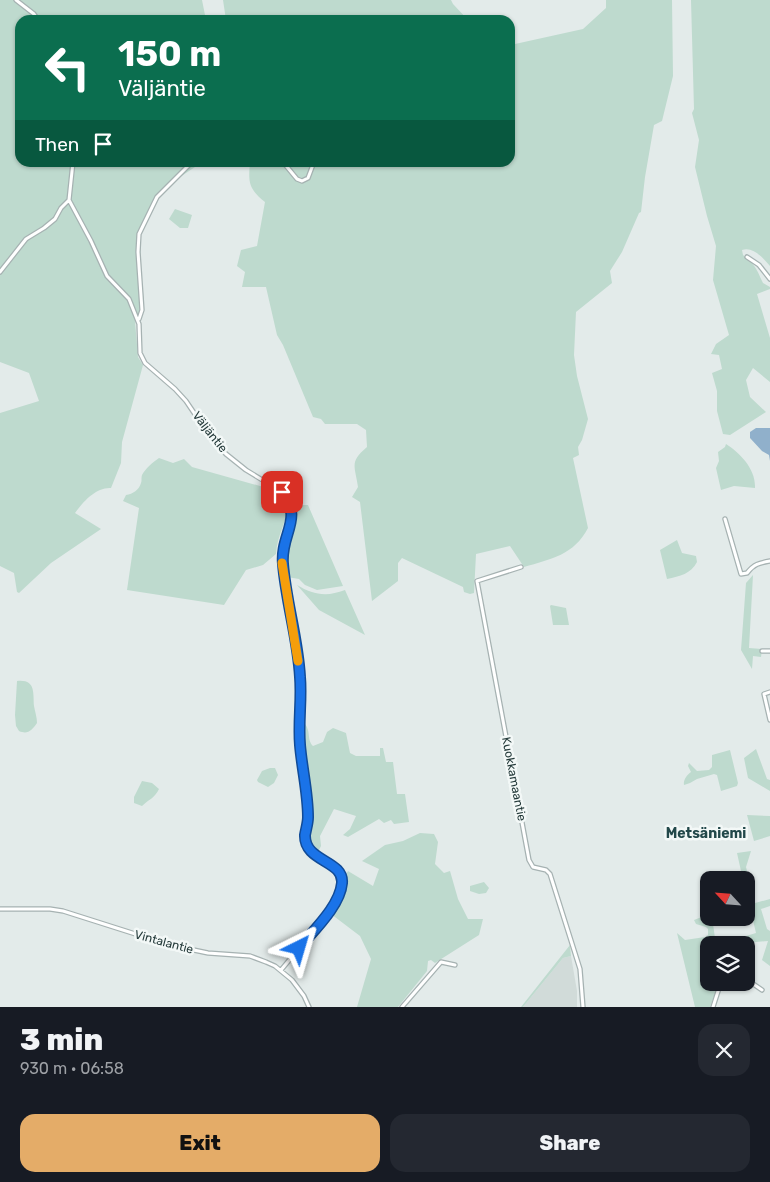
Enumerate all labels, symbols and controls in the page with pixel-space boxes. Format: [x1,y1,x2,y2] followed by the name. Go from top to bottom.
[118,33,221,75] text: 150 m
[35,35,100,100] icon: left
[118,75,206,102] text: Väljäntie
[89,130,117,158] icon: arrive
[35,133,79,156] text: Then
[190,409,230,455] street label: Väljäntie
[261,471,303,513] pin
[268,478,296,506] icon: arrive
[499,736,529,823] street label: Kuokkamaantie
[666,825,746,842] district label: Metsäniemi
[700,871,755,926] north arrow
[700,871,755,991] map controls
[272,921,324,973] position arrow
[133,927,195,957] street label: Vintalantie
[700,936,755,991] button: layers
[20,1022,103,1058] text: 3 min
[698,1024,750,1076] button: close
[20,1059,124,1078] text: 930 m · 06:58
[20,1114,380,1172] button: Exit
[390,1114,750,1172] button: Share

